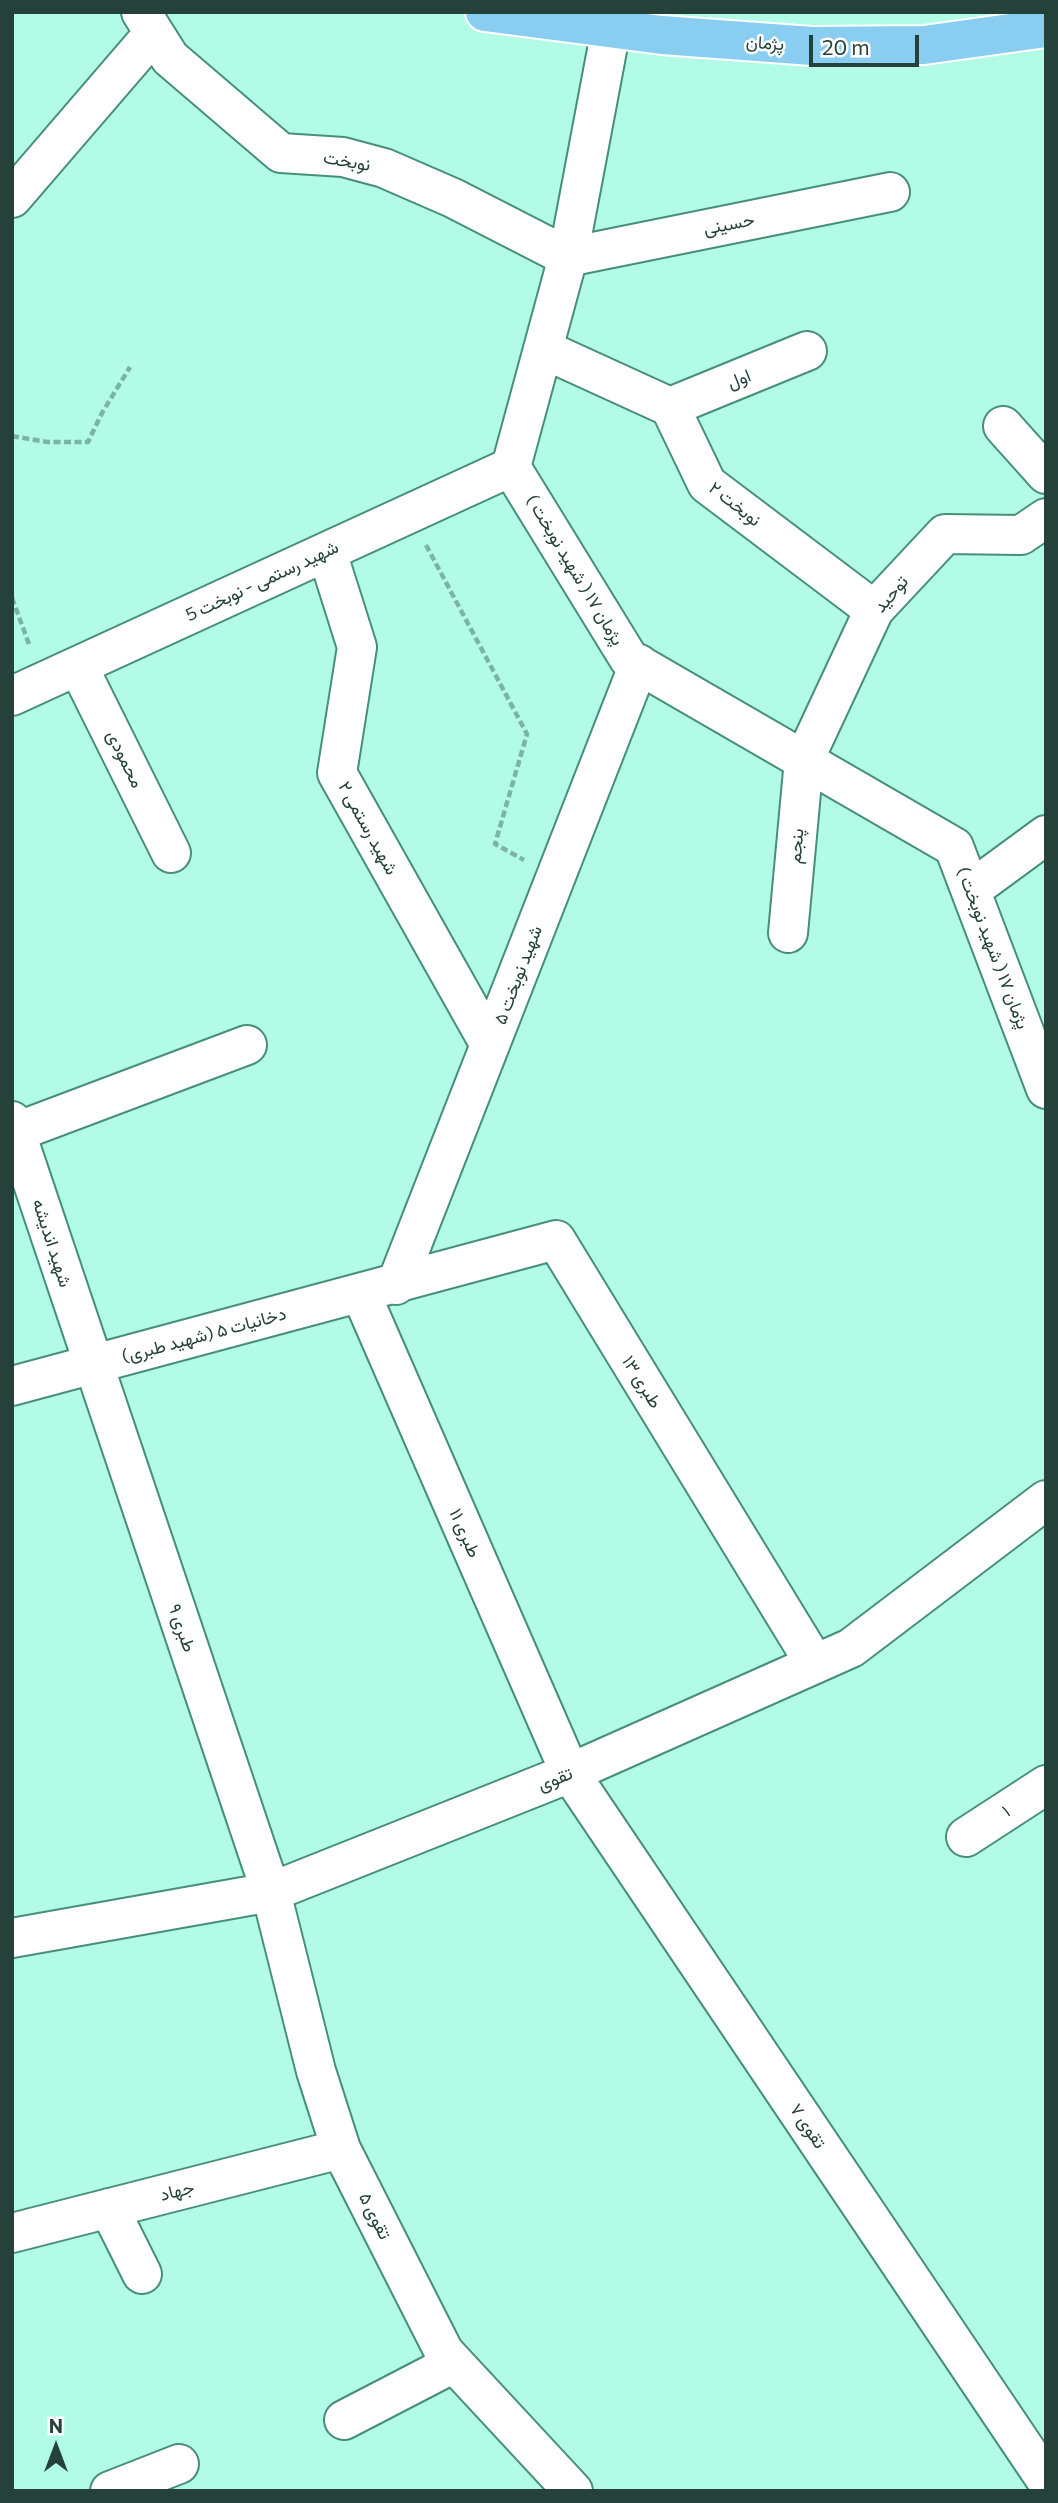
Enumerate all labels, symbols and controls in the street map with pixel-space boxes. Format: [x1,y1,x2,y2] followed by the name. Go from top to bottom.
[813,21,923,65] scale bar
[745,31,785,55] street label: پژمان
[822,34,870,59] text: 20 m
[322,146,372,176] street label: نوبخت
[702,208,756,240] street label: حسینی
[724,365,754,393] street label: اول
[705,477,765,531] street label: نوبخت ۲
[521,491,629,649] street label: پژمان ۱۷ ( شهید نوبخت )
[182,536,342,626] street label: شهید رستمی - نوبخت 5
[869,571,913,617] street label: توحید
[102,727,148,791] street label: محمودی
[334,778,402,878] street label: شهید رستمی ۲
[784,827,808,865] street label: پنجم
[952,864,1034,1032] street label: پژمان ۱۷ ( شهید نوبخت )
[489,922,547,1028] street label: شهید نوبخت ۵
[28,1196,76,1290] street label: شهید اندیشه
[119,1303,289,1367] street label: دخانیات ۵ (شهید طبری)
[617,1352,667,1412] street label: طبری ۱۳
[445,1505,485,1561] street label: طبری ۱۱
[164,1601,200,1655] street label: طبری ۹
[534,1762,576,1796] street label: تقوی
[998,1801,1014,1821] street label: ۱
[785,2099,831,2153] street label: تقوی ۷
[158,2176,196,2206] street label: جهاد
[354,2189,396,2243] street label: تقوی ۵
[21,2412,91,2482] north arrow
[49,2414,63,2437] text: N

